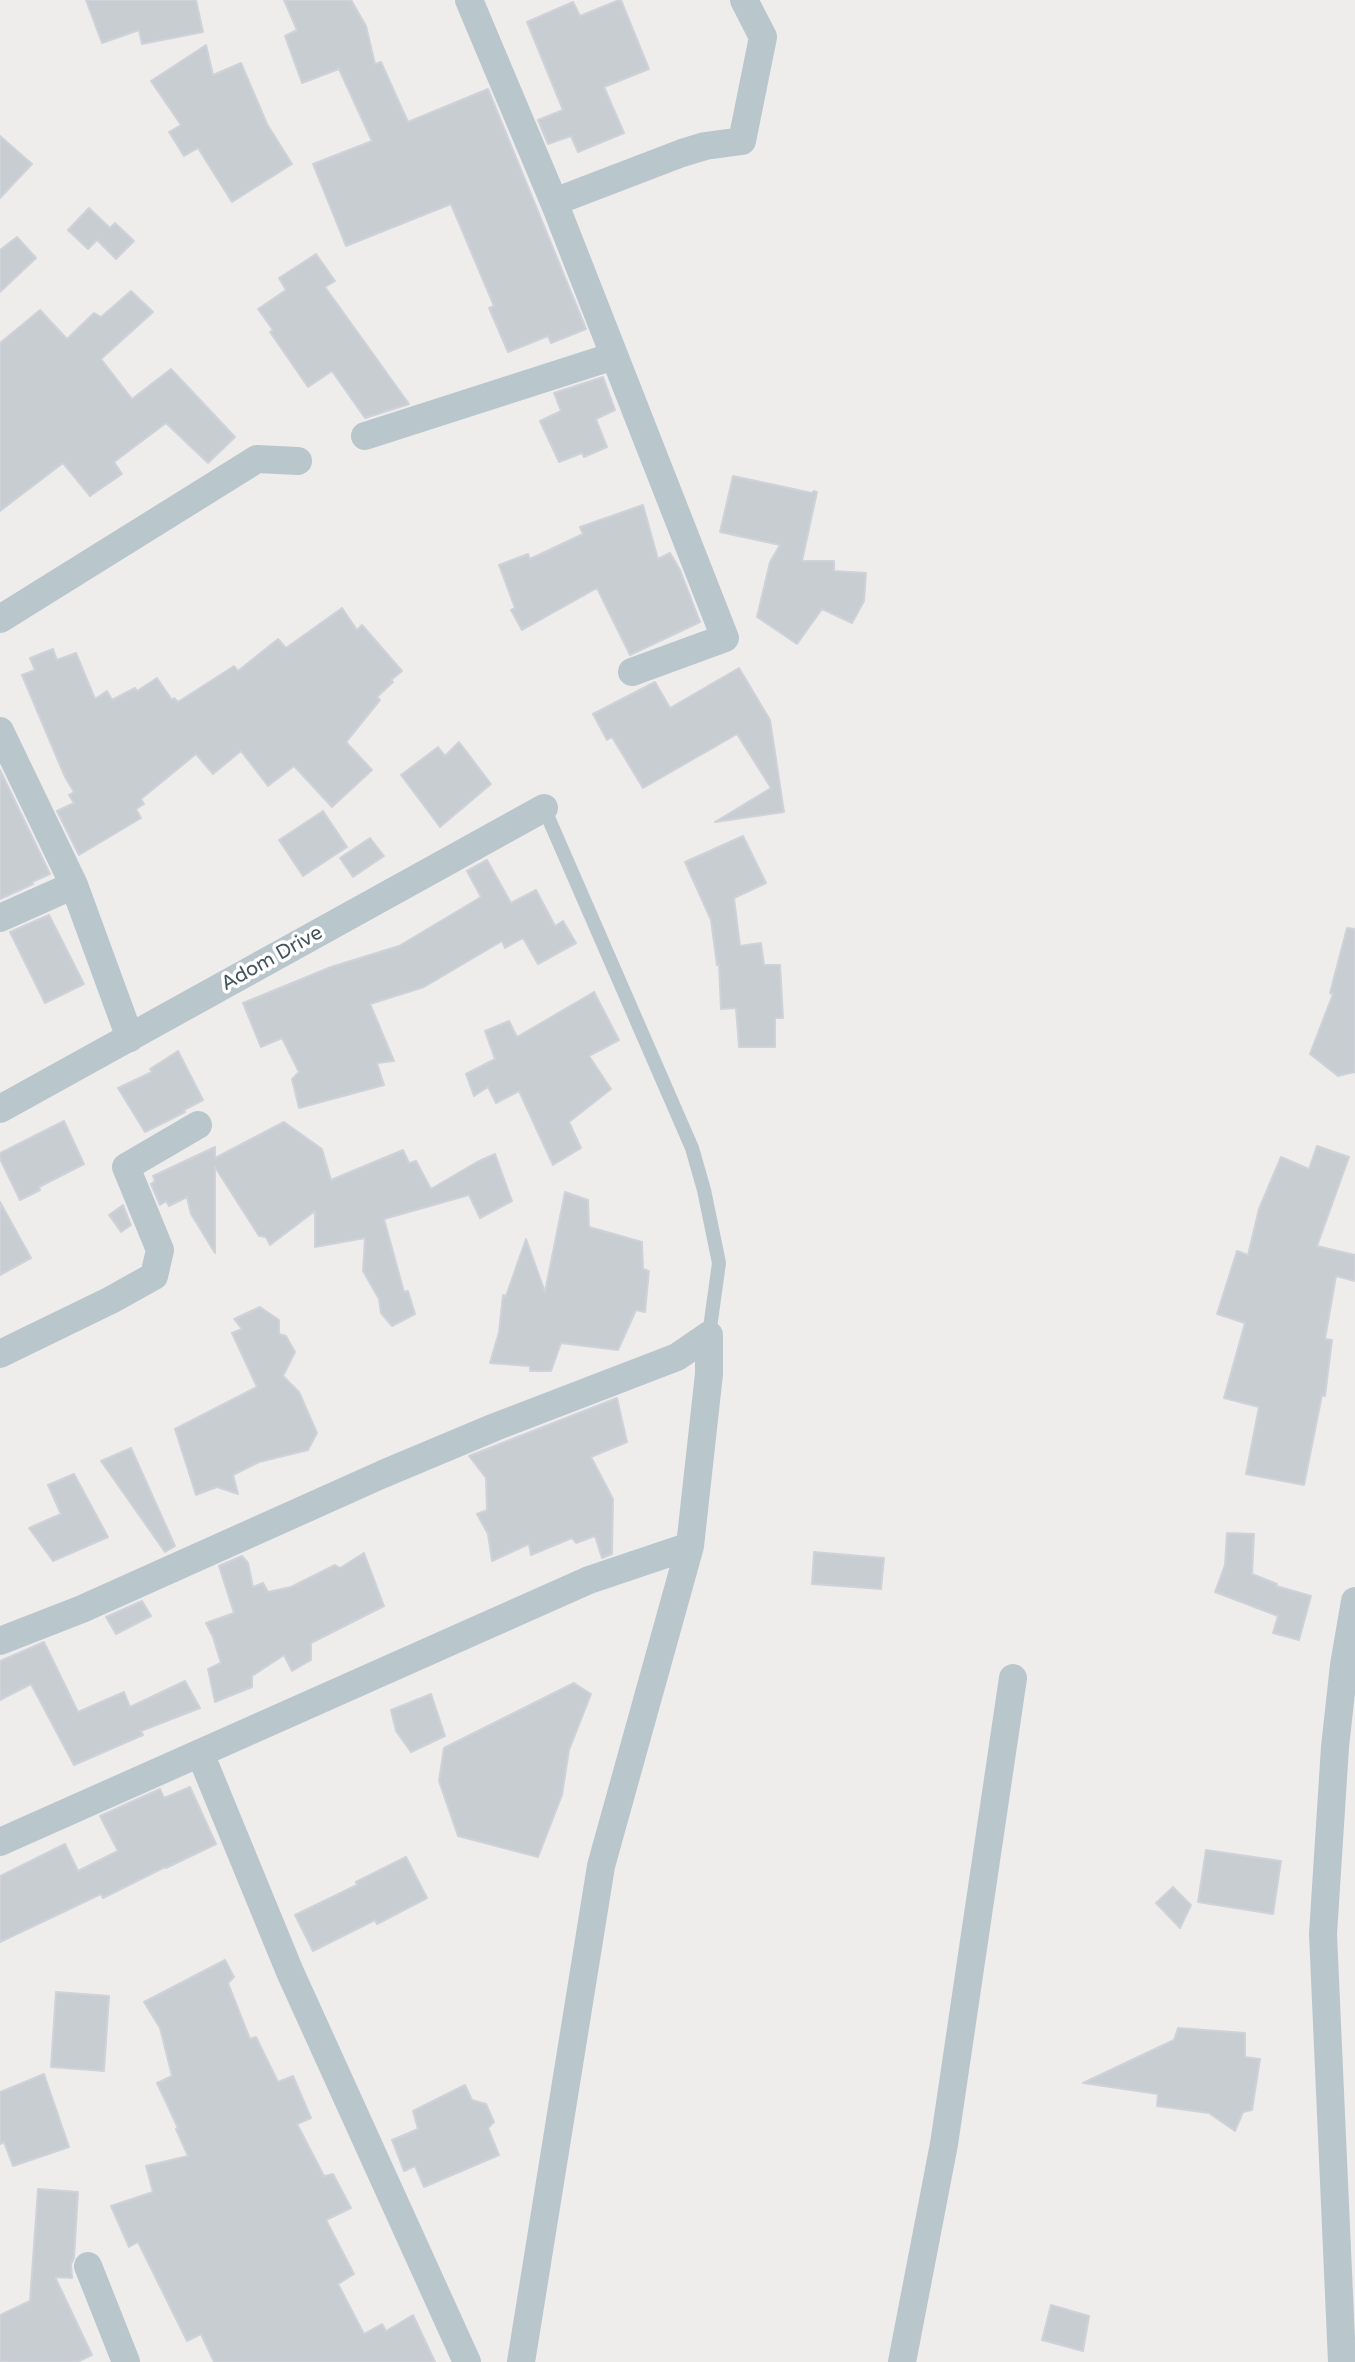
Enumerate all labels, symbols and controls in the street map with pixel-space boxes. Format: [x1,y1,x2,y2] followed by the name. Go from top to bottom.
[217,921,327,997] street label: Adom Drive

